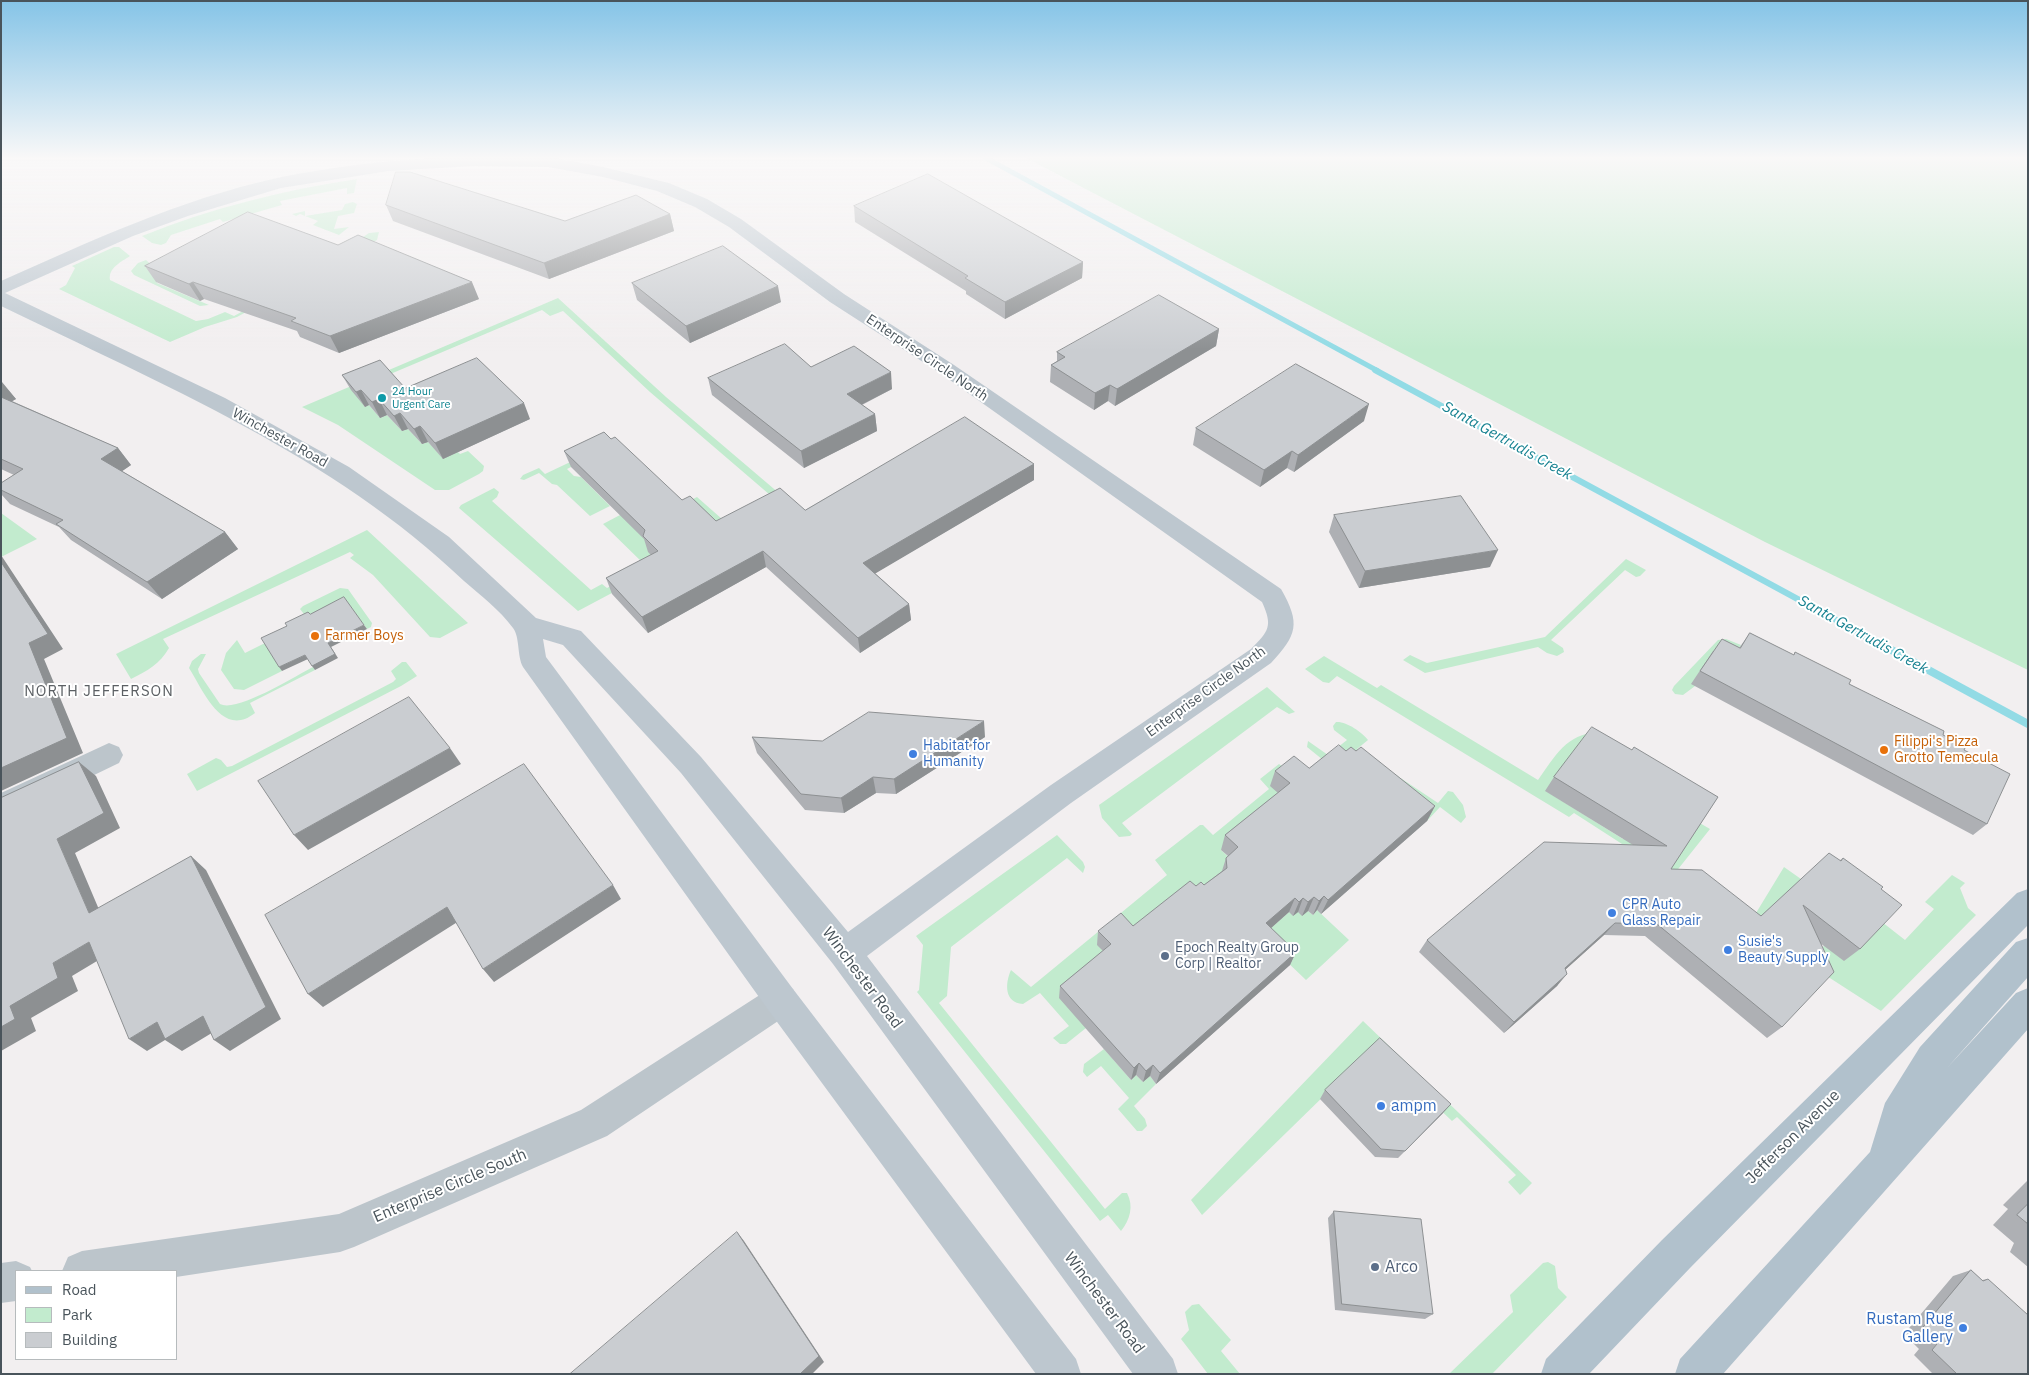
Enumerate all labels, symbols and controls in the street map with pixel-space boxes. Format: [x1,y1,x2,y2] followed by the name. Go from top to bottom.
[863,311,991,405] street label: Enterprise Circle North
[392,385,450,411] place label: 24 Hour Urgent Care
[376,392,388,404] marker: 24 Hour Urgent Care
[1439,398,1575,484] water label: Santa Gertrudis Creek
[229,405,331,471] street label: Winchester Road
[1795,592,1931,678] water label: Santa Gertrudis Creek
[325,628,404,644] place label: Farmer Boys
[309,630,321,642] marker: Farmer Boys
[1143,643,1269,741] street label: Enterprise Circle North
[22,683,176,701] district label: NORTH JEFFERSON
[1894,734,1998,766] place label: Filippi's Pizza Grotto Temecula
[923,738,990,770] place label: Habitat for Humanity
[1878,744,1890,756] marker: Filippi's Pizza Grotto Temecula
[907,748,919,760] marker: Habitat for Humanity
[1622,897,1701,930] place label: CPR Auto Glass Repair
[1606,907,1618,919] marker: CPR Auto Glass Repair
[818,924,906,1032] street label: Winchester Road
[1738,934,1828,966] place label: Susie's Beauty Supply
[1175,940,1299,972] place label: Epoch Realty Group Corp | Realtor
[1722,944,1734,956] marker: Susie's Beauty Supply
[1159,950,1171,962] marker: Epoch Realty Group Corp | Realtor
[1742,1086,1844,1188] street label: Jefferson Avenue
[1391,1096,1437,1116] place label: ampm
[1375,1100,1387,1112] marker: ampm
[370,1145,530,1227] street label: Enterprise Circle South
[1060,1249,1148,1357] street label: Winchester Road
[1385,1257,1418,1277] place label: Arco
[1369,1261,1381,1273] marker: Arco
[15,1270,178,1360] legend
[62,1280,97,1299] text: Road
[62,1305,92,1324] text: Park
[1866,1309,1953,1347] place label: Rustam Rug Gallery
[1957,1322,1969,1334] marker: Rustam Rug Gallery
[62,1330,117,1349] text: Building

